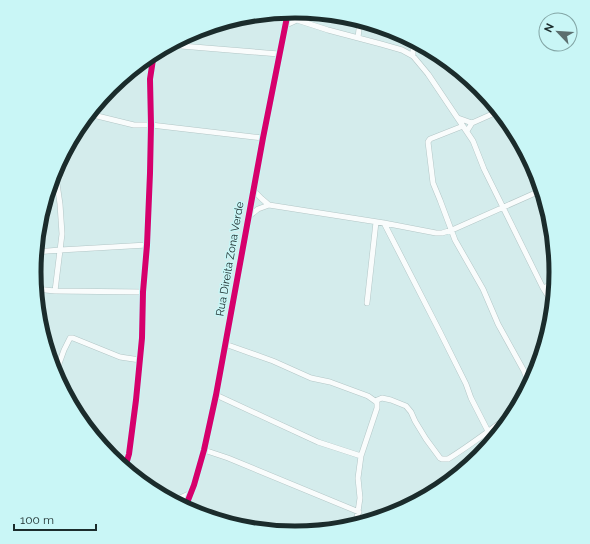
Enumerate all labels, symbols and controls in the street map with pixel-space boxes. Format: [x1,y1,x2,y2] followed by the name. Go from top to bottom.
[538,12,578,52] north arrow
[542,21,557,35] text: N
[214,200,247,317] street label: Rua Direita Zona Verde
[14,506,96,532] scale bar
[20,513,54,527] text: 100 m

